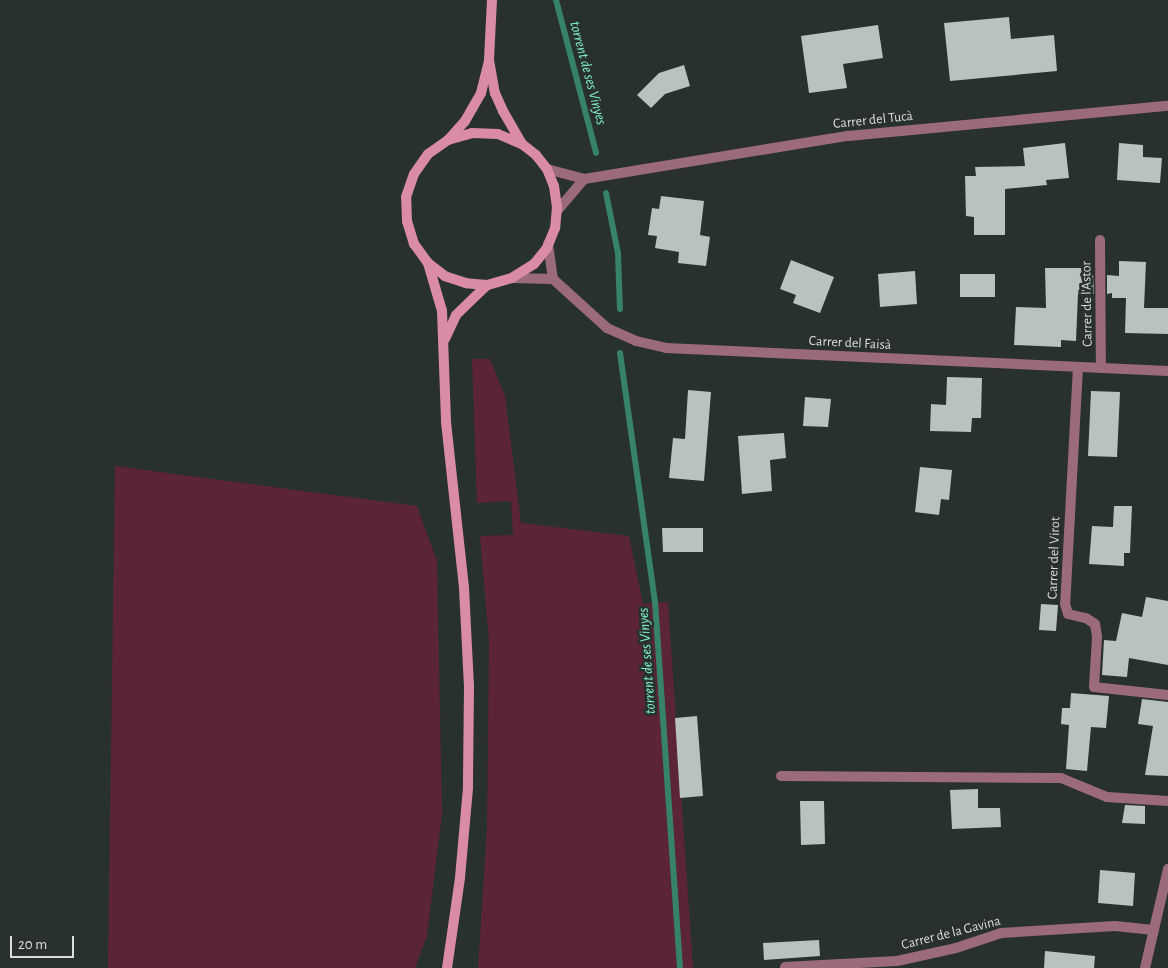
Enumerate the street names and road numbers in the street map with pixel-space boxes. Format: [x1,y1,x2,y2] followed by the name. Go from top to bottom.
[832,107,914,133] street label: Carrer del Tucà
[1078,261,1096,347] street label: Carrer de l'Astor
[808,332,892,354] street label: Carrer del Faisà
[1044,516,1064,600] street label: Carrer del Virot
[900,913,1002,953] street label: Carrer de la Gavina

